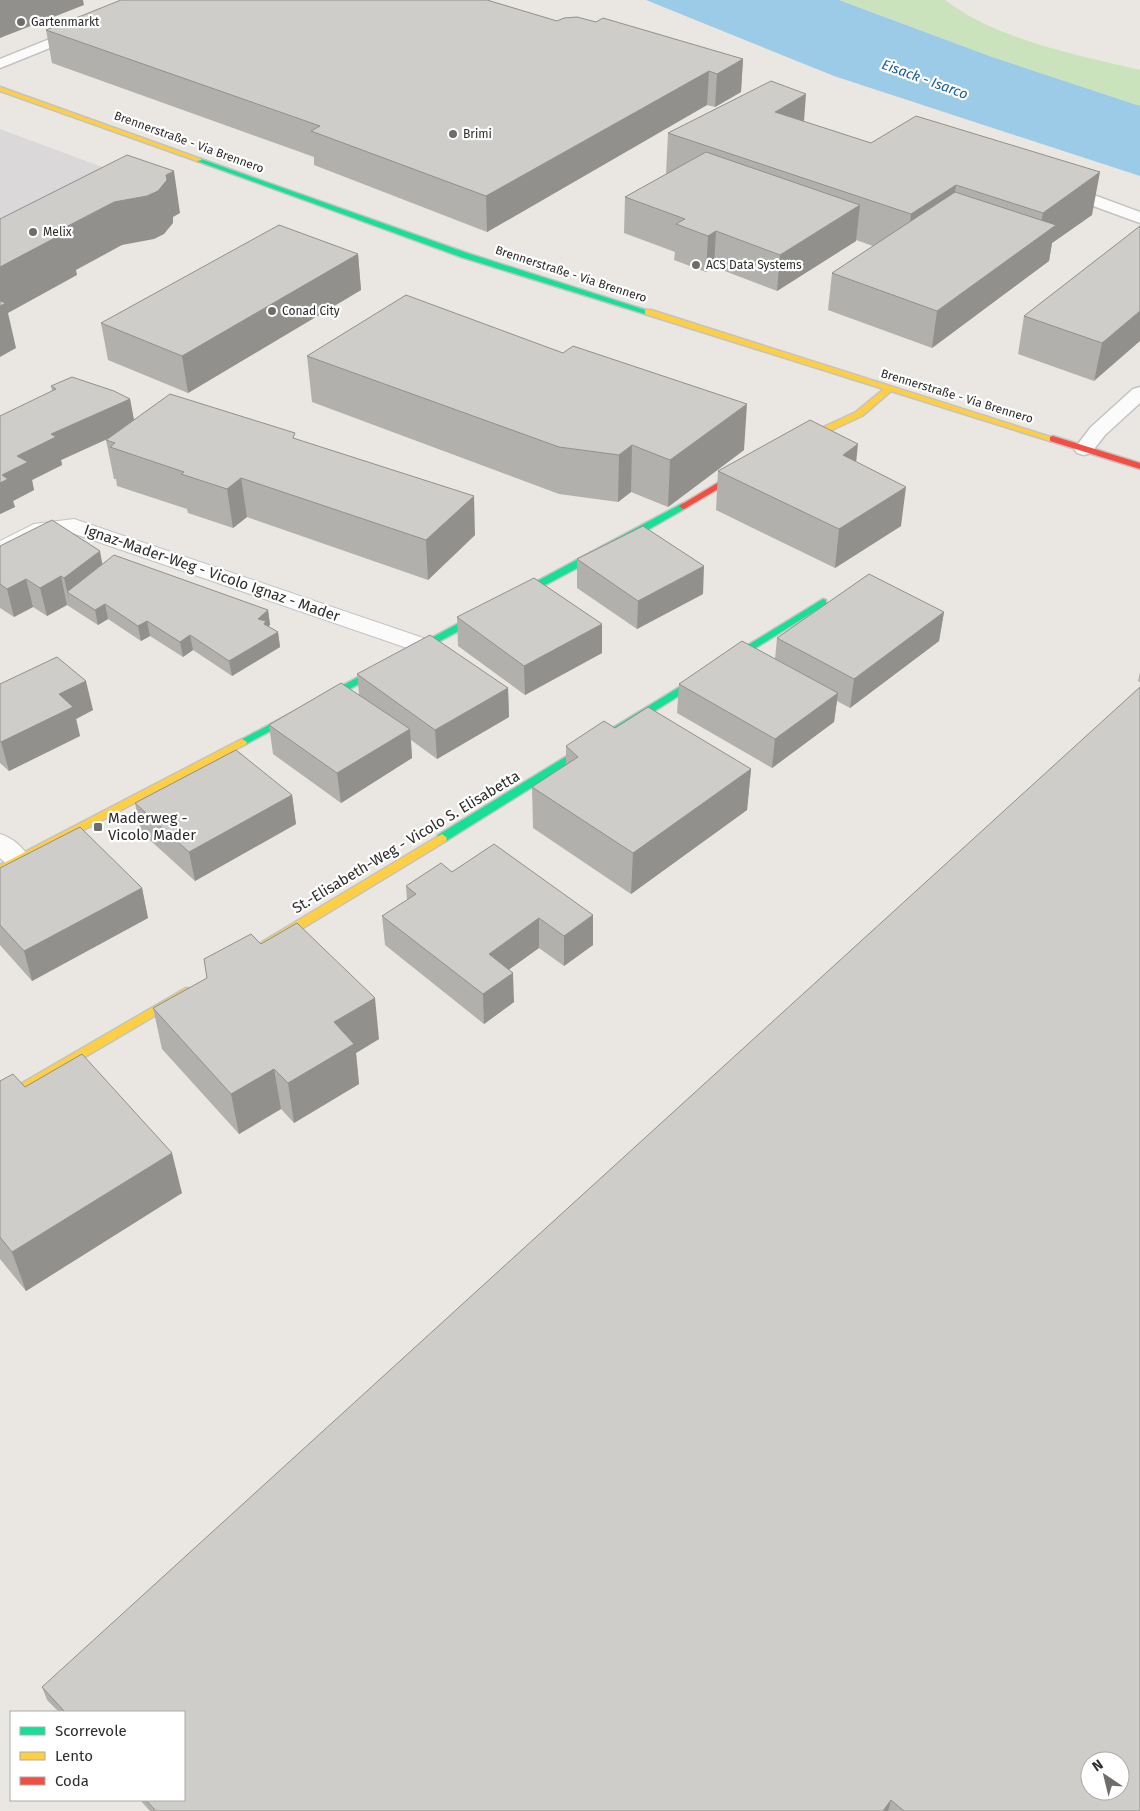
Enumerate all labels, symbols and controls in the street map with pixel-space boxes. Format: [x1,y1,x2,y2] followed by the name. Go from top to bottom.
[31,15,100,29] place label: Gartenmarkt
[15,16,27,28] marker: Gartenmarkt
[879,56,970,103] water label: Eisack - Isarco
[112,108,266,176] street label: Brennerstraße - Via Brennero
[463,127,492,141] place label: Brimi
[447,128,459,140] marker: Brimi
[43,225,72,239] place label: Melix
[27,226,39,238] marker: Melix
[493,243,649,305] street label: Brennerstraße - Via Brennero
[706,258,802,272] place label: ACS Data Systems
[690,259,702,271] marker: ACS Data Systems
[282,304,340,318] place label: Conad City
[266,305,278,317] marker: Conad City
[879,366,1035,426] street label: Brennerstraße - Via Brennero
[82,521,343,625] street label: Ignaz-Mader-Weg - Vicolo Ignaz - Mader
[289,767,523,917] street label: St.-Elisabeth-Weg - Vicolo S. Elisabetta
[108,809,196,844] place label: Maderweg - Vicolo Mader
[92,821,104,833] marker: Maderweg - Vicolo Mader
[10,1711,185,1801] legend
[55,1722,127,1740] text: Scorrevole
[55,1747,93,1765] text: Lento
[1080,1751,1130,1801] north arrow
[1089,1756,1107,1775] text: N
[55,1772,89,1790] text: Coda

